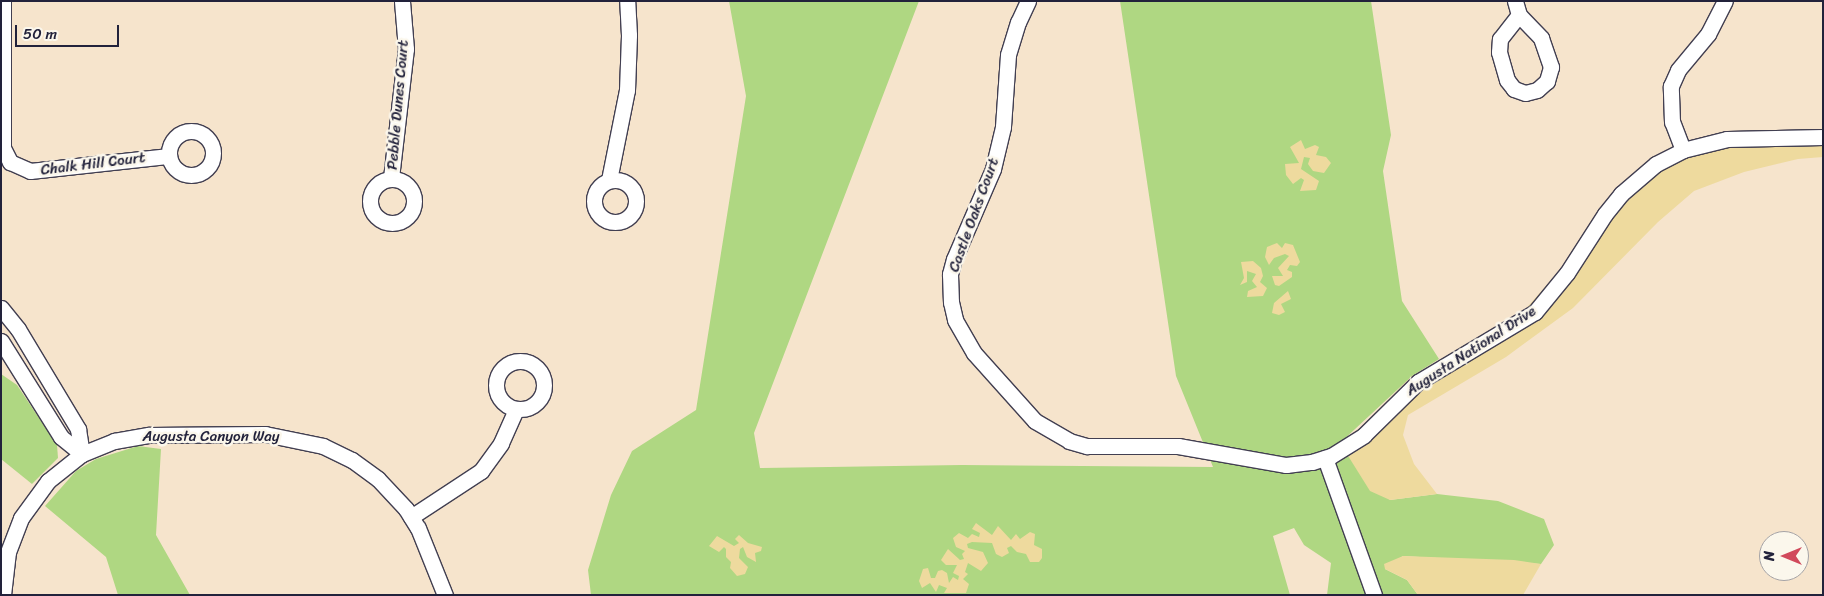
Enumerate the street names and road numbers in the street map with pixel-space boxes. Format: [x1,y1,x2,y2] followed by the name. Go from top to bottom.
[383,39,413,171] street label: Pebble Dunes Court
[39,149,147,179] street label: Chalk Hill Court
[945,156,1003,274] street label: Castle Oaks Court
[1403,302,1539,400] street label: Augusta National Drive
[142,428,280,446] street label: Augusta Canyon Way

